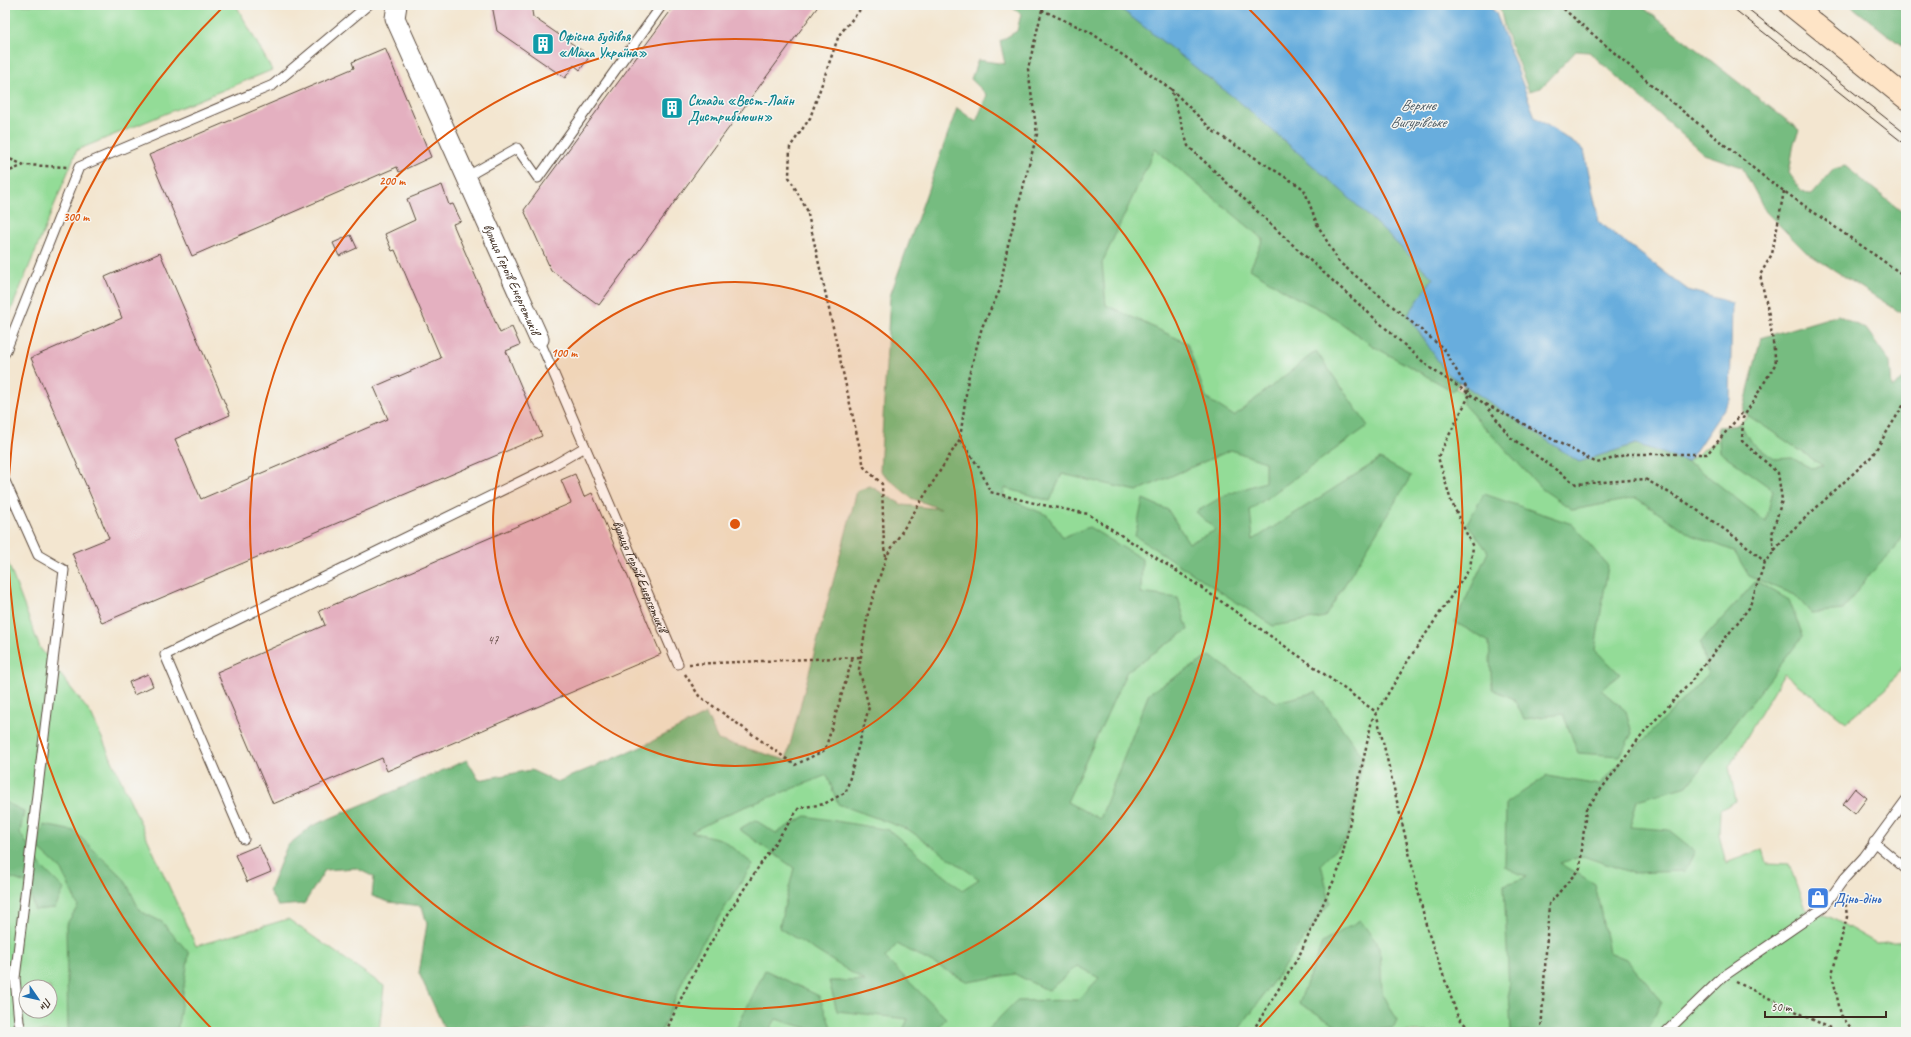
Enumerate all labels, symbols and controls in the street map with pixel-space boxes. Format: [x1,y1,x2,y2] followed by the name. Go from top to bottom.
[558,28,647,61] place label: Офісна будівля «Маха Україна»
[530,31,556,57] building icon: Офісна будівля «Маха Україна»
[688,92,795,125] place label: Склади «Вест-Лайн Дистрибьюшн»
[659,95,685,121] building icon: Склади «Вест-Лайн Дистрибьюшн»
[1390,96,1448,132] water label: Верхнє Вигурівське
[379,173,406,189] text: 200 m
[63,209,90,225] text: 300 m
[479,221,545,341] street label: вулиця Героїв Енергетиків
[551,345,578,361] text: 100 m
[728,517,742,531] centre of rings
[609,518,673,638] street label: вулиця Героїв Енергетиків
[488,632,499,648] house number: 47
[1805,885,1831,911] shop icon: Дінь-дінь
[1834,890,1883,907] place label: Дінь-дінь
[18,979,58,1019] north arrow
[1765,993,1886,1019] scale bar
[37,996,55,1014] text: Пн
[1771,999,1793,1015] text: 50 m

